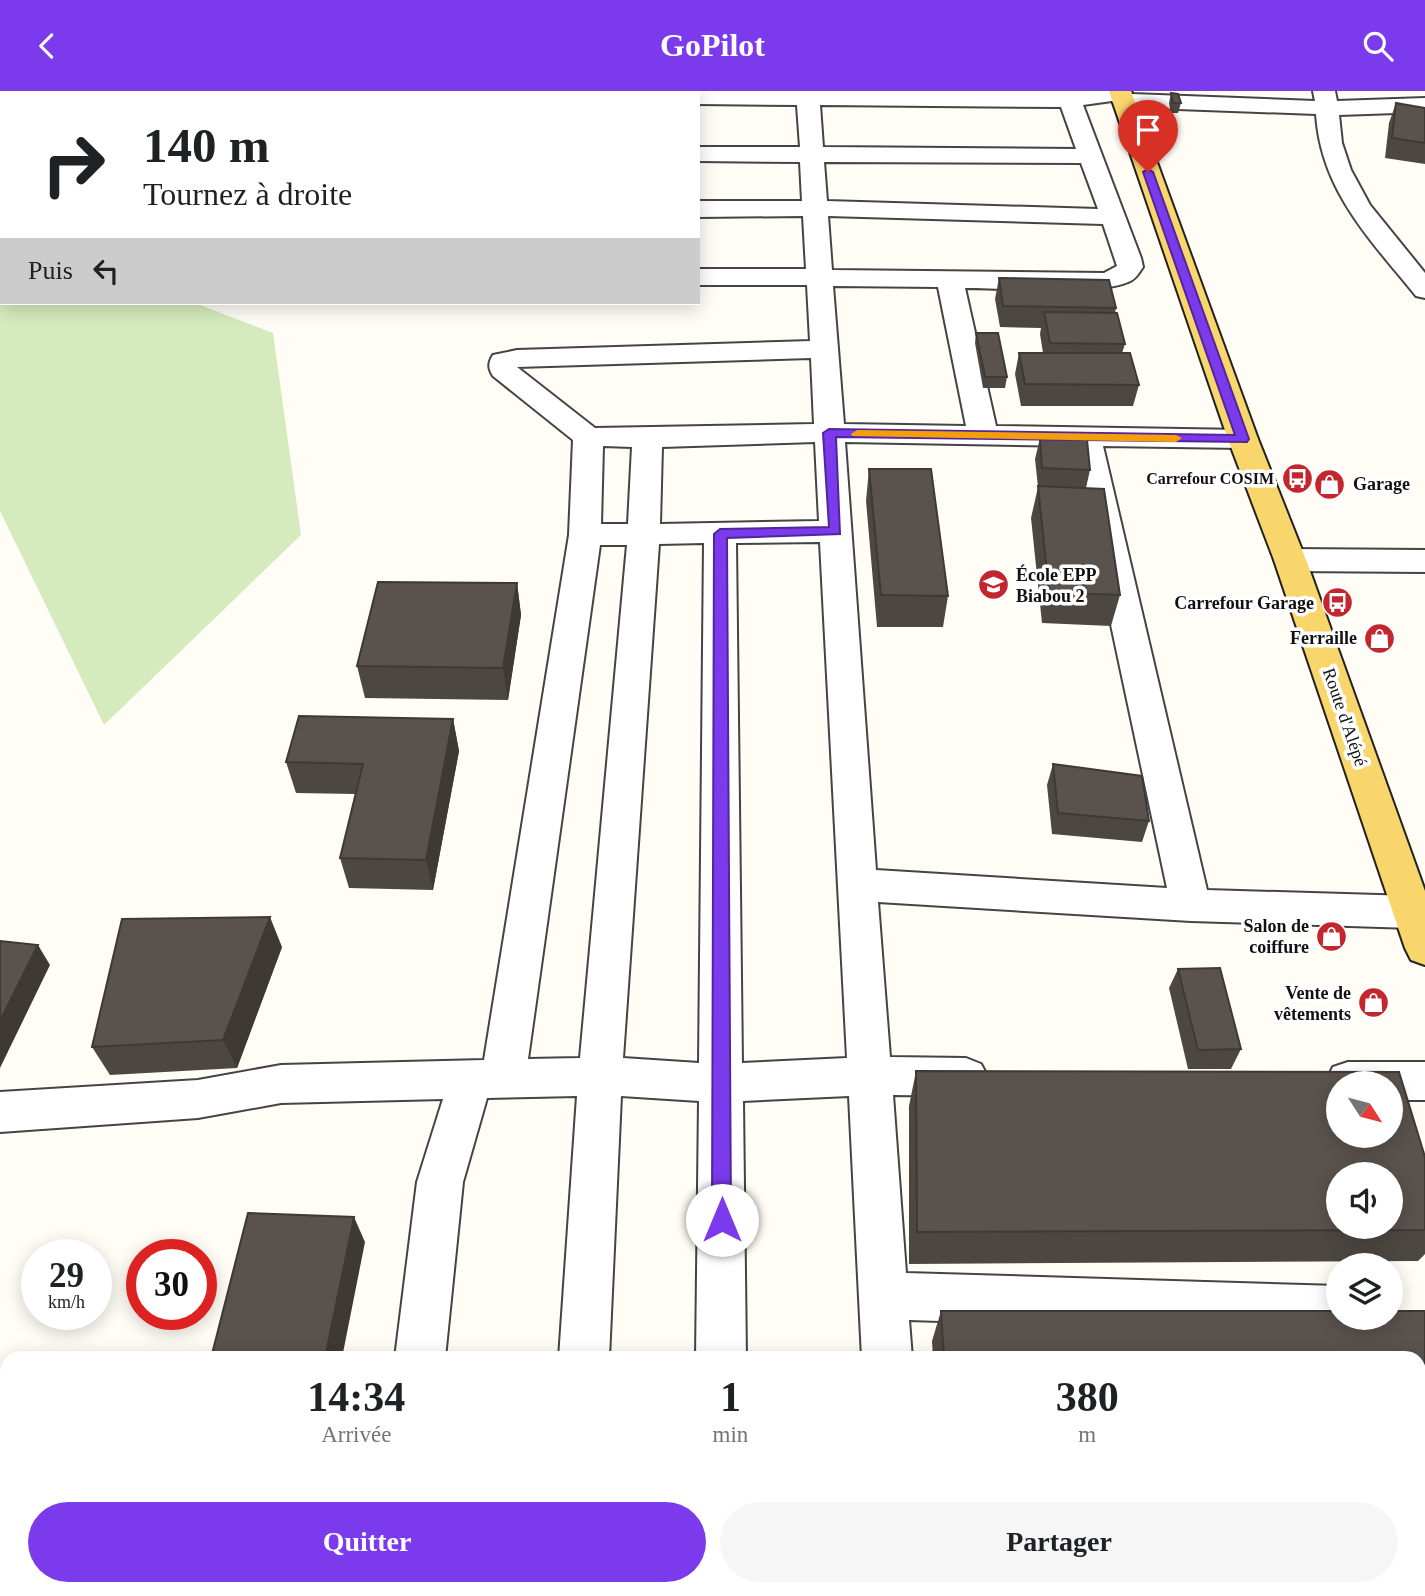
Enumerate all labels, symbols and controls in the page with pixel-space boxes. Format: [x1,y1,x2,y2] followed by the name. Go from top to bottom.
[28,27,66,65] icon: back
[660,27,765,63] text: GoPilot
[1359,27,1397,65] icon: search
[1118,100,1178,172] pin
[1129,111,1167,149] icon: arrive
[143,118,270,173] text: 140 m
[28,119,119,210] icon: right
[143,176,352,212] text: Tournez à droite
[87,252,125,290] icon: left
[28,256,73,285] text: Puis
[1280,461,1314,495] bus stop icon: Carrefour COSIM
[1313,467,1347,501] shop icon: Garage
[1146,470,1274,487] place label: Carrefour COSIM
[1353,474,1410,494] place label: Garage
[1016,564,1096,606] place label: École EPP Biabou 2
[976,568,1010,602] school or university icon: École EPP Biabou 2
[1320,586,1354,620] bus stop icon: Carrefour Garage
[1174,593,1314,613] place label: Carrefour Garage
[1363,621,1397,655] shop icon: Ferraille
[1290,628,1357,648] place label: Ferraille
[1319,665,1371,769] street label: Route d'Alépé
[1243,916,1309,957] place label: Salon de coiffure
[1315,919,1349,953] shop icon: Salon de coiffure
[1274,983,1351,1024] place label: Vente de vêtements
[1357,986,1391,1020] shop icon: Vente de vêtements
[1326,1071,1404,1148] north arrow
[1326,1071,1403,1330] map controls
[1326,1162,1403,1239] button: sound
[685,1183,759,1257] position arrow
[126,1239,217,1330] speed limit sign: 30
[1326,1253,1403,1330] button: layers
[49,1256,84,1295] text: 29
[48,1292,85,1312] text: km/h
[307,1374,405,1420] text: 14:34
[720,1374,741,1420] text: 1
[1056,1374,1119,1420] text: 380
[321,1422,391,1447] text: Arrivée
[713,1422,748,1447] text: min
[1078,1422,1096,1447] text: m
[28,1502,706,1582] button: Quitter
[720,1502,1398,1582] button: Partager

